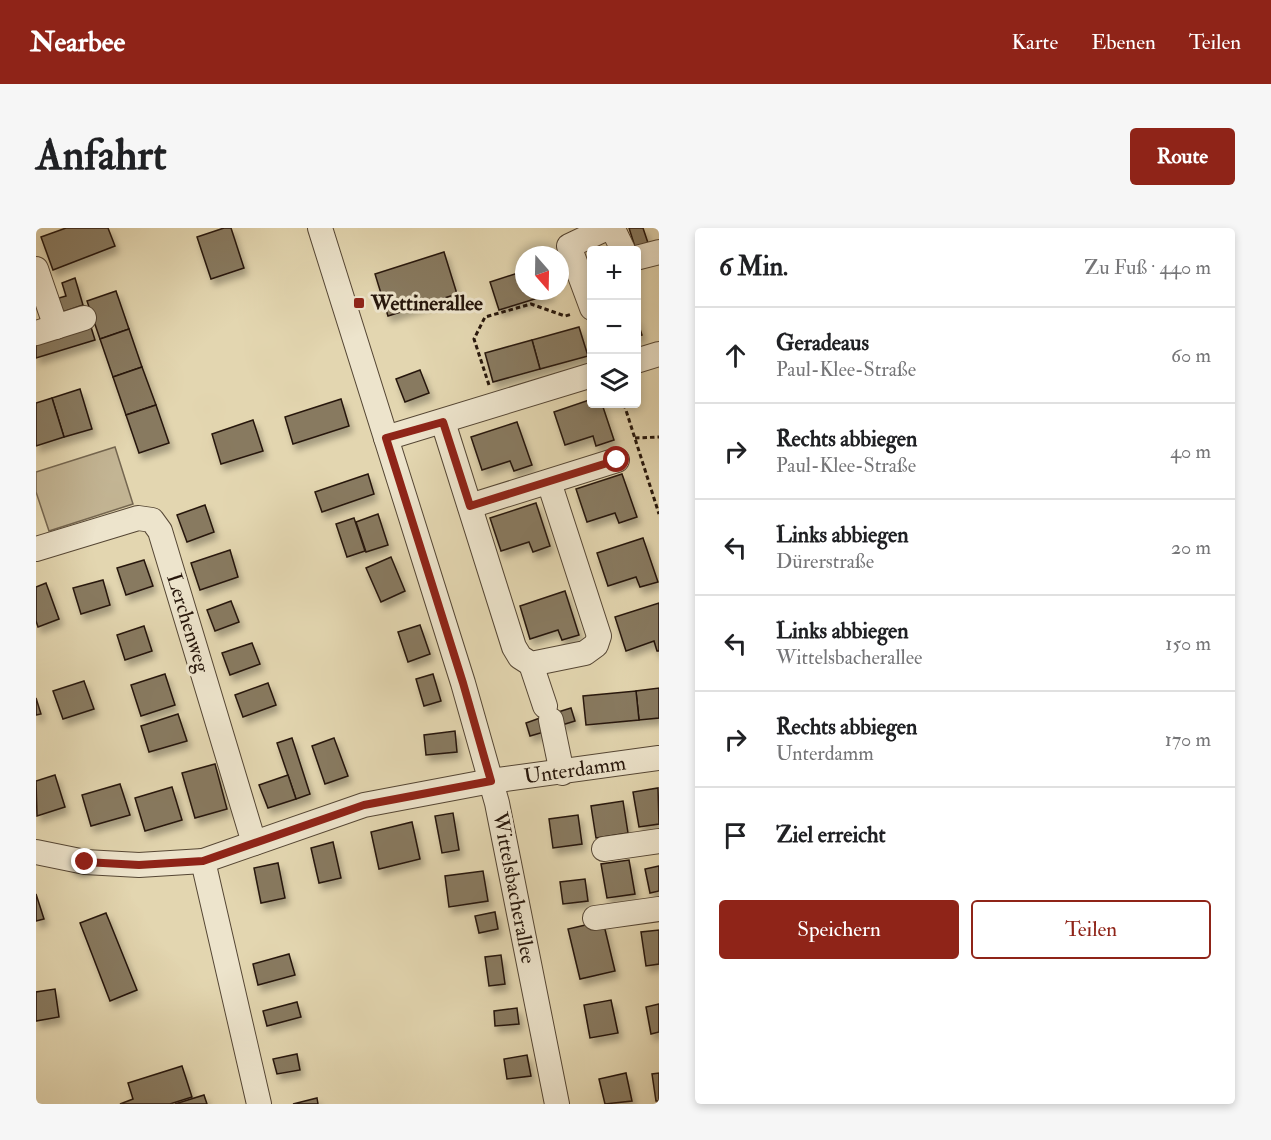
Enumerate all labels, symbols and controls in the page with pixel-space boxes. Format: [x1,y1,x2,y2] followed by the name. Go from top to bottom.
[30,25,125,60] text: Nearbee
[1011,29,1058,56] text: Karte
[1091,29,1156,56] text: Ebenen
[1189,29,1241,56] text: Teilen
[1130,128,1235,185] button: Route
[36,130,167,182] text: Anfahrt
[515,246,569,300] north arrow
[587,246,641,408] map controls
[587,246,641,300] button: +
[719,251,788,283] text: 6 Min.
[1084,255,1211,280] text: Zu Fuß · 440 m
[370,290,483,317] place label: Wettinerallee
[352,296,366,310] marker: Wettinerallee
[587,300,641,354] button: −
[776,329,869,357] text: Geradeaus
[719,339,752,372] icon: ahead
[1171,343,1211,368] text: 60 m
[587,354,641,408] button: layers
[776,357,916,382] text: Paul-Klee-Straße
[776,425,917,453] text: Rechts abbiegen
[719,435,752,468] icon: right
[1170,439,1211,464] text: 40 m
[603,446,629,472] route start
[776,453,916,478] text: Paul-Klee-Straße
[776,521,909,549] text: Links abbiegen
[719,531,752,564] icon: left
[1171,535,1211,560] text: 20 m
[776,549,874,574] text: Dürerstraße
[160,570,216,677] street label: Lerchenweg
[776,617,909,645] text: Links abbiegen
[719,627,752,660] icon: left
[1165,631,1211,656] text: 150 m
[776,645,922,670] text: Wittelsbacherallee
[776,713,917,741] text: Rechts abbiegen
[719,723,752,756] icon: right
[1165,727,1211,752] text: 170 m
[776,741,874,766] text: Unterdamm
[522,749,628,791] street label: Unterdamm
[486,809,542,966] street label: Wittelsbacherallee
[719,819,752,852] icon: arrive
[776,821,886,849] text: Ziel erreicht
[71,848,97,874] route end
[719,900,959,959] button: Speichern
[971,900,1211,959] button: Teilen

